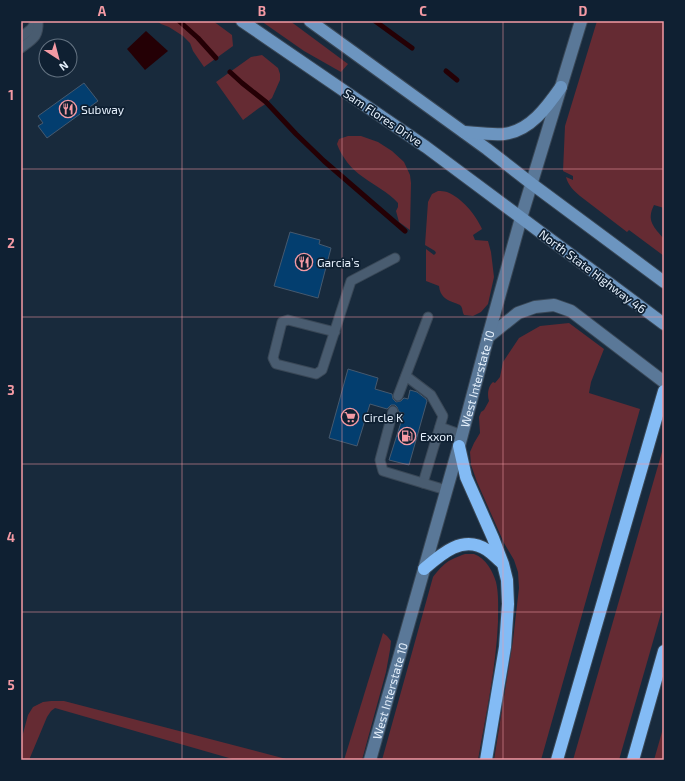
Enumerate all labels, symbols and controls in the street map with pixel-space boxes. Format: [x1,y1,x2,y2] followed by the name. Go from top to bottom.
[98,3,107,19] text: A
[258,3,266,19] text: B
[419,3,427,19] text: C
[579,3,588,19] text: D
[38,38,78,78] north arrow
[57,59,71,74] text: N
[341,86,425,148] street label: Sam Flores Drive
[8,87,14,103] text: 1
[58,99,78,119] restaurant icon: Subway
[81,102,125,116] place label: Subway
[537,226,649,316] street label: North State Highway 46
[7,235,15,251] text: 2
[294,252,314,272] restaurant icon: Garcia’s
[317,255,360,269] place label: Garcia’s
[457,329,497,429] street label: West Interstate 10
[7,382,15,398] text: 3
[340,407,360,427] supermarket icon: Circle K
[363,410,403,424] place label: Circle K
[397,426,417,446] fuel station icon: Exxon
[420,429,453,443] place label: Exxon
[7,529,15,545] text: 4
[369,641,410,741] street label: West Interstate 10
[7,677,15,693] text: 5

